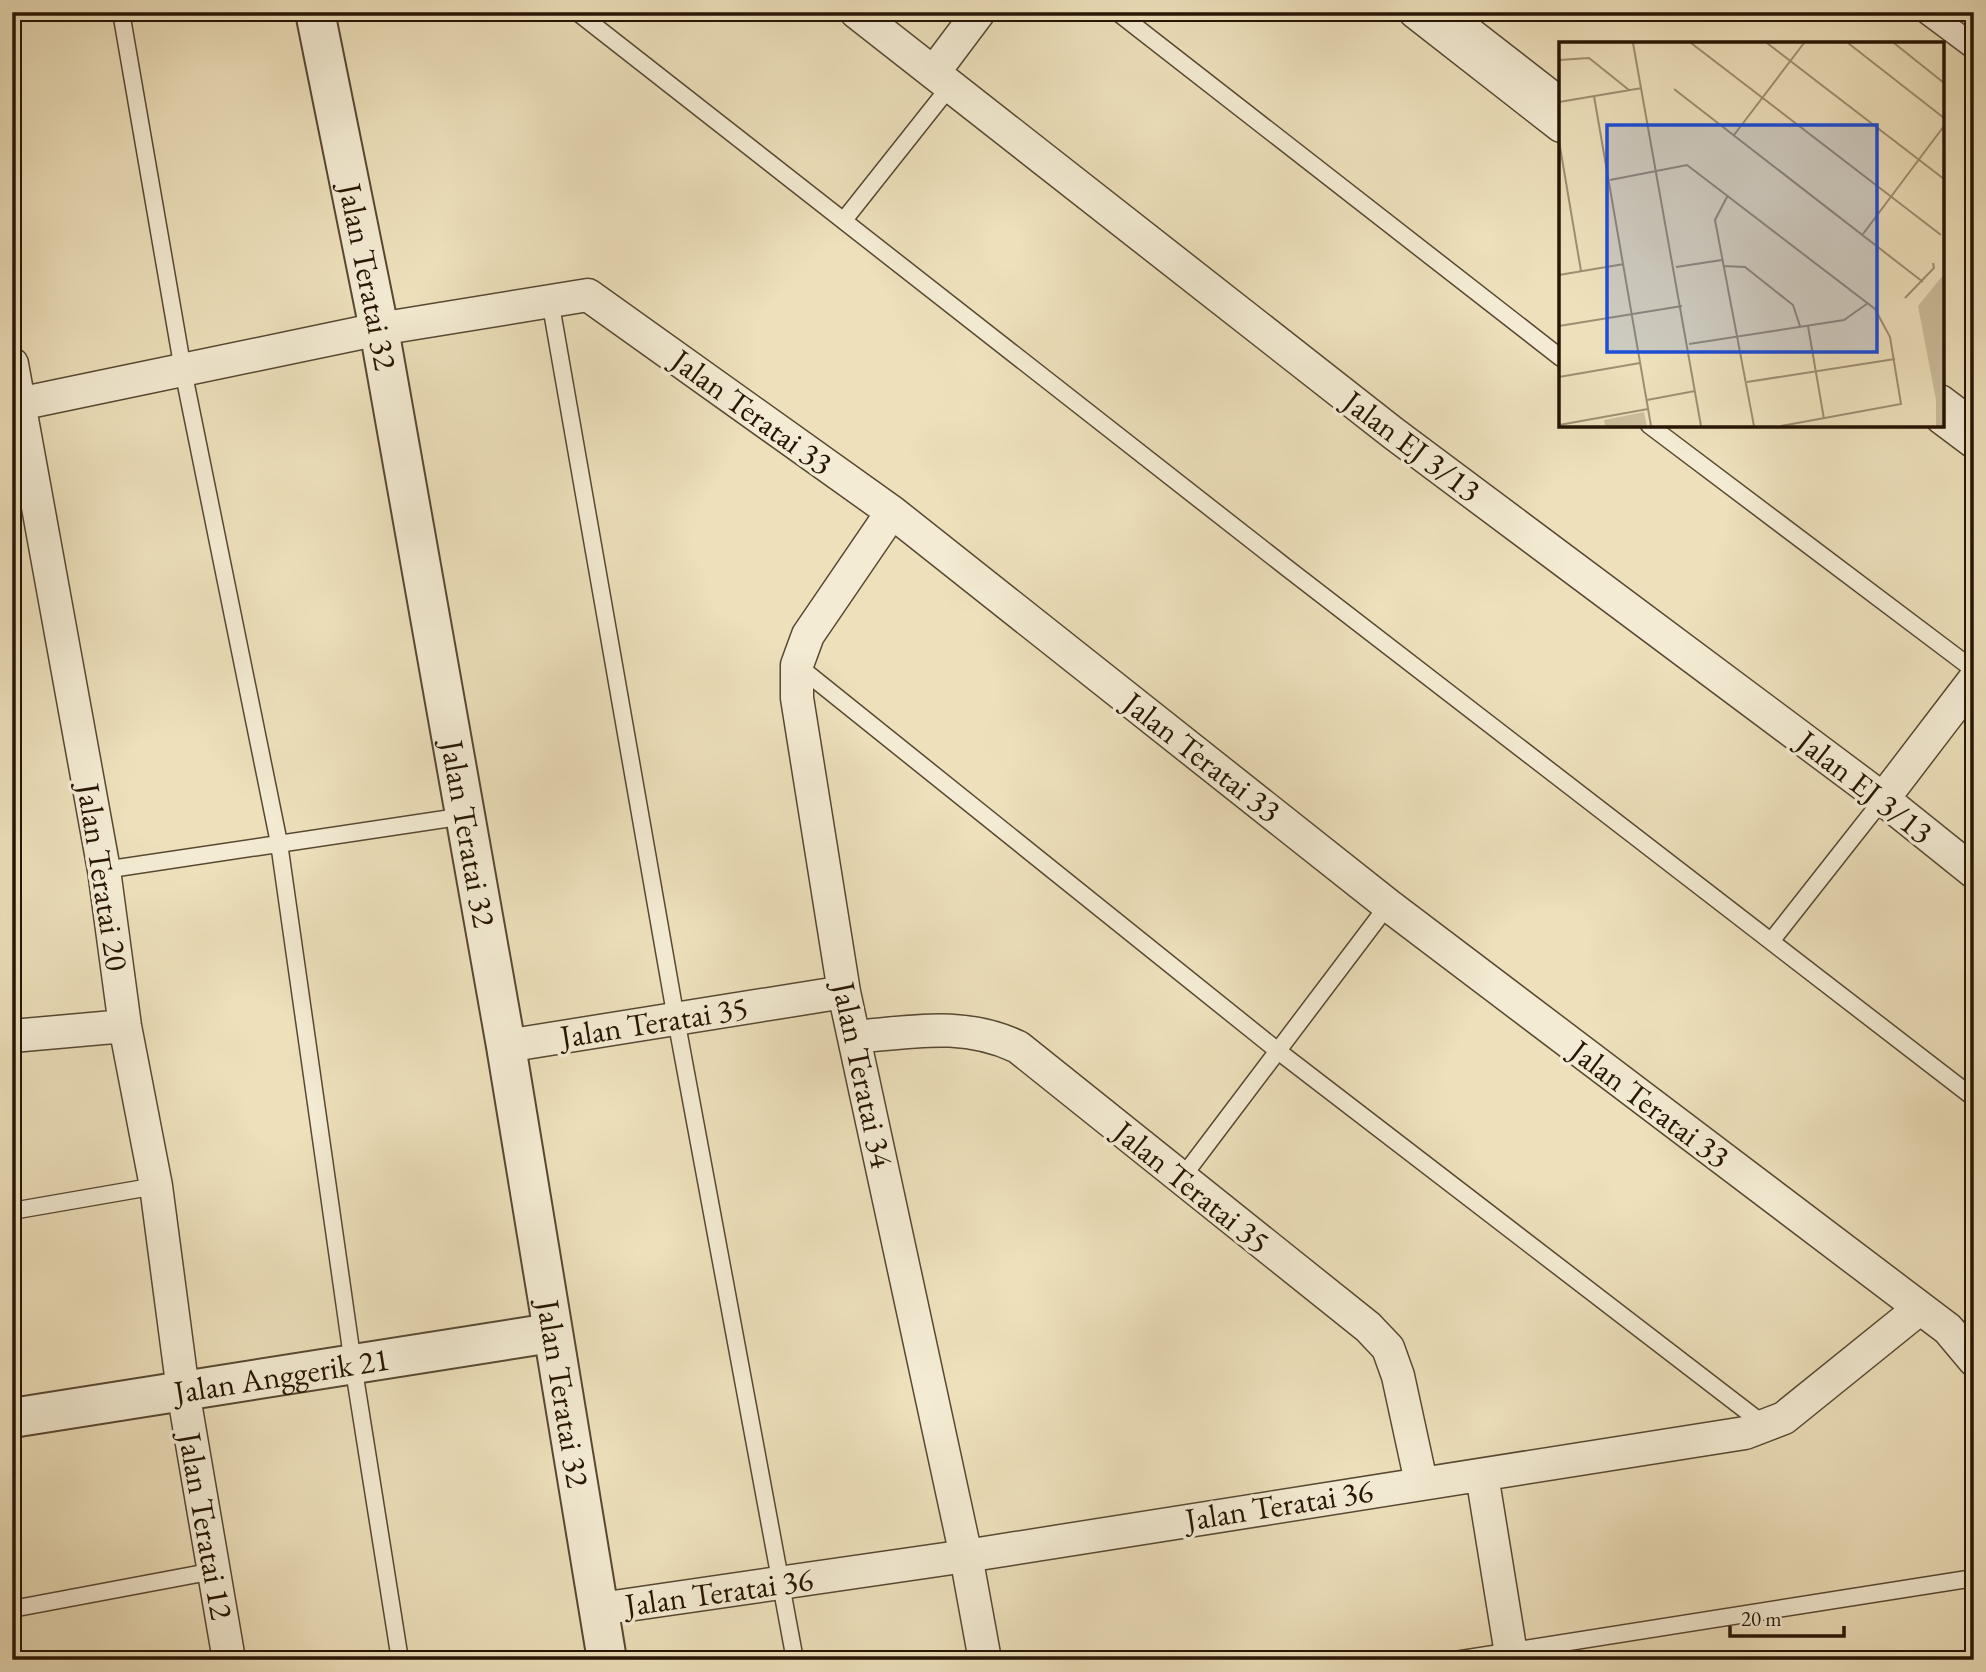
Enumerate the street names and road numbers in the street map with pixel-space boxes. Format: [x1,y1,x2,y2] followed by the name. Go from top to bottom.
[329,177,407,374] street label: Jalan Teratai 32
[661,338,841,485] street label: Jalan Teratai 33
[1332,379,1489,511] street label: Jalan EJ 3/13
[1112,680,1289,832] street label: Jalan Teratai 33
[1786,719,1942,853] street label: Jalan EJ 3/13
[431,734,506,931] street label: Jalan Teratai 32
[67,777,139,974] street label: Jalan Teratai 20
[822,975,903,1173] street label: Jalan Teratai 34
[554,986,751,1058] street label: Jalan Teratai 35
[1559,1028,1738,1178] street label: Jalan Teratai 33
[1103,1109,1279,1263] street label: Jalan Teratai 35
[527,1294,599,1491] street label: Jalan Teratai 32
[168,1338,392,1414] street label: Jalan Anggerik 21
[168,1426,243,1623] street label: Jalan Teratai 12
[1179,1469,1376,1541] street label: Jalan Teratai 36
[619,1558,816,1626] street label: Jalan Teratai 36

